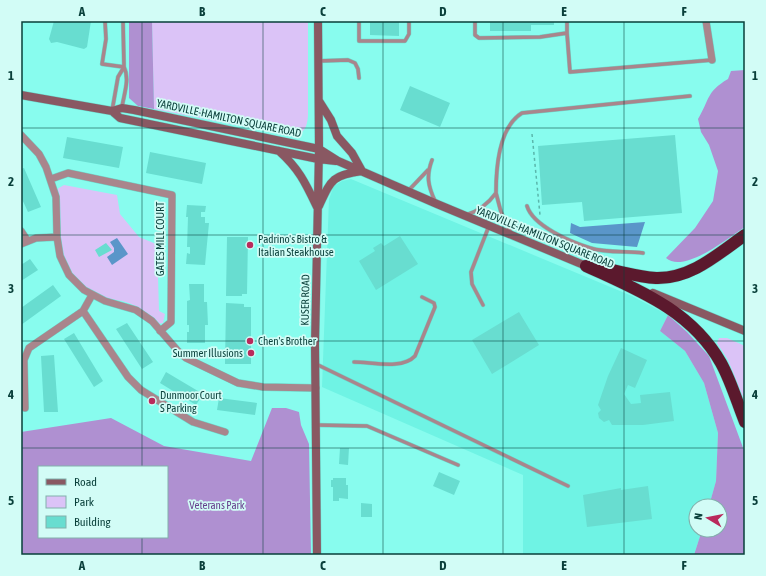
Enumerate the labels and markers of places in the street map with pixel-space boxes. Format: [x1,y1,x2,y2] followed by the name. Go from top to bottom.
[258,233,334,258] place label: Padrino's Bistro & Italian Steakhouse
[245,240,255,250] marker: Padrino's Bistro & Italian Steakhouse
[258,335,317,347] place label: Chen's Brother
[245,336,255,346] marker: Chen's Brother
[173,347,243,359] place label: Summer Illusions
[246,348,256,358] marker: Summer Illusions
[160,389,222,414] place label: Dunmoor Court S Parking
[147,396,157,406] marker: Dunmoor Court S Parking

